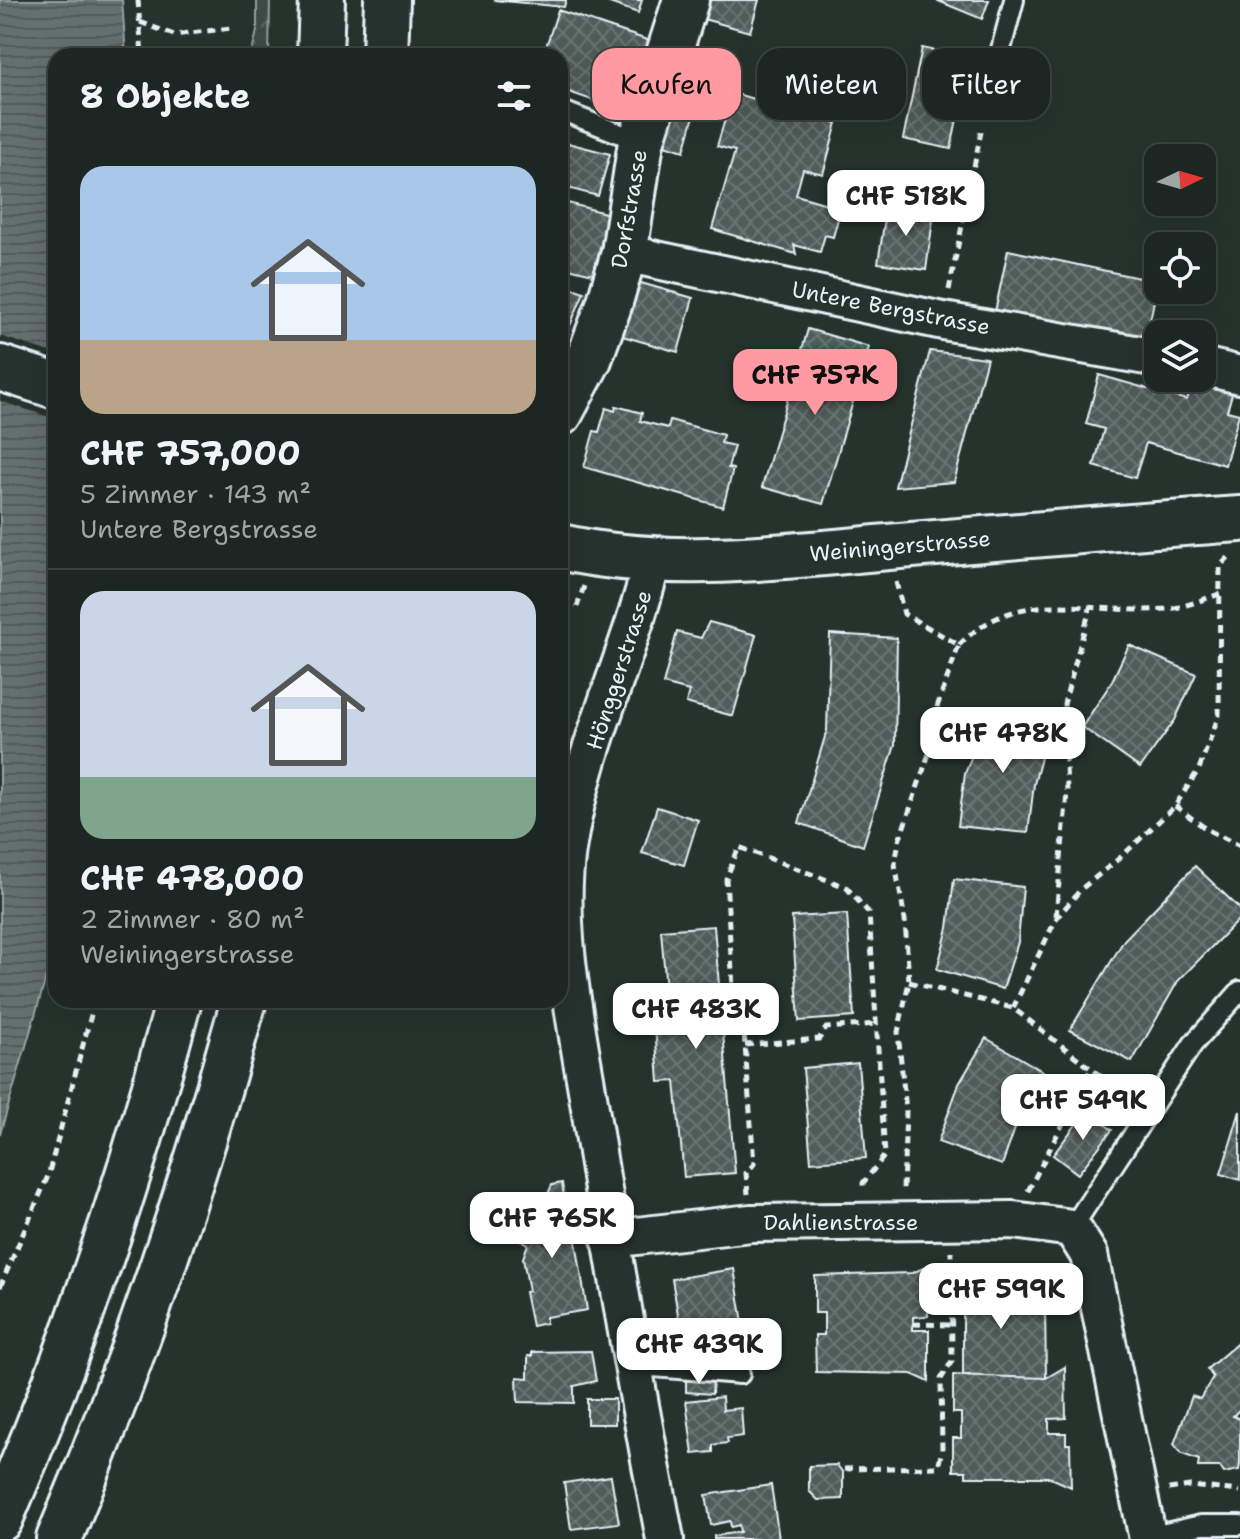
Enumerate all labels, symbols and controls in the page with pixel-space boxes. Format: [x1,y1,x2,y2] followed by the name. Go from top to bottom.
[592,48,741,120] chip: Kaufen
[757,48,906,120] chip: Mieten
[922,48,1050,120] chip: Filter
[80,73,251,119] text: 8 Objekte
[492,74,536,118] icon: filters
[1144,144,1216,216] north arrow
[1144,144,1216,392] map controls
[604,147,654,271] street label: Dorfstrasse
[823,170,989,238] pin: CHF 518K
[845,178,967,213] text: CHF 518K
[236,218,380,362] icon: home
[1144,232,1216,304] button: locate
[789,275,993,341] street label: Untere Bergstrasse
[1144,320,1216,392] button: layers
[732,349,898,417] pin: CHF 757K
[751,357,879,392] text: CHF 757K
[80,430,301,476] text: CHF 757,000
[80,476,311,511] text: 5 Zimmer · 143 m²
[80,511,318,546] text: Untere Bergstrasse
[808,524,992,568] street label: Weiningerstrasse
[579,586,659,754] street label: Hönggerstrasse
[236,643,380,787] icon: home
[920,707,1086,775] pin: CHF 478K
[938,715,1068,750] text: CHF 478K
[80,855,305,901] text: CHF 478,000
[80,901,305,936] text: 2 Zimmer · 80 m²
[80,936,294,971] text: Weiningerstrasse
[613,983,779,1051] pin: CHF 483K
[631,991,761,1026] text: CHF 483K
[1000,1074,1166,1142] pin: CHF 549K
[1019,1082,1147,1117] text: CHF 549K
[469,1192,635,1260] pin: CHF 765K
[488,1200,616,1235] text: CHF 765K
[763,1208,919,1237] street label: Dahlienstrasse
[918,1263,1084,1331] pin: CHF 599K
[937,1271,1065,1306] text: CHF 599K
[616,1318,782,1386] pin: CHF 439K
[635,1326,763,1361] text: CHF 439K

